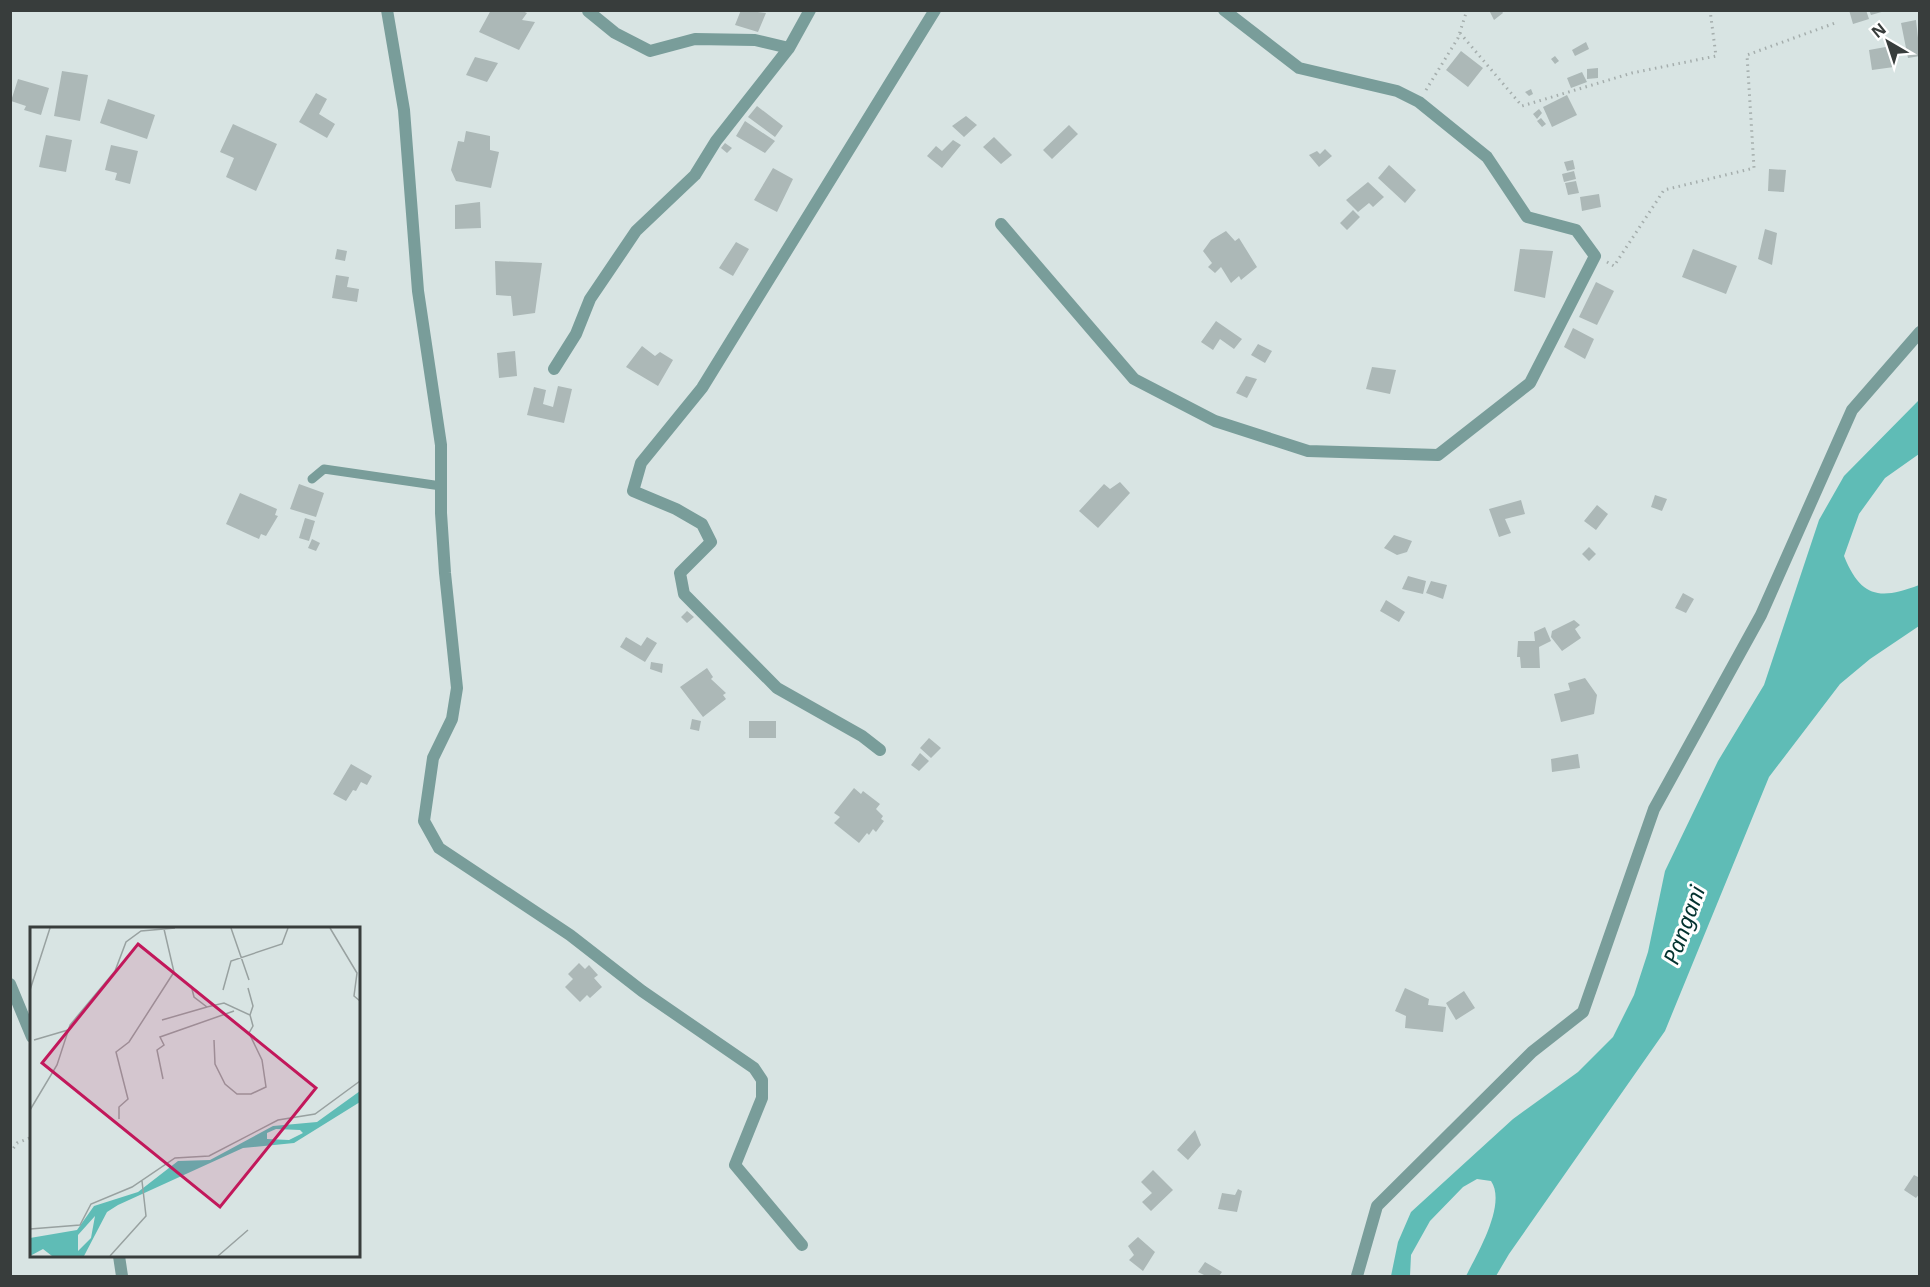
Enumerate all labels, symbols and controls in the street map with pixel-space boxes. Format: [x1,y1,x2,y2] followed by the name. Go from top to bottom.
[1858,12,1918,72] north arrow
[1867,18,1891,43] text: N
[1655,881,1711,968] water label: Pangani
[30,927,360,1257] inset map

